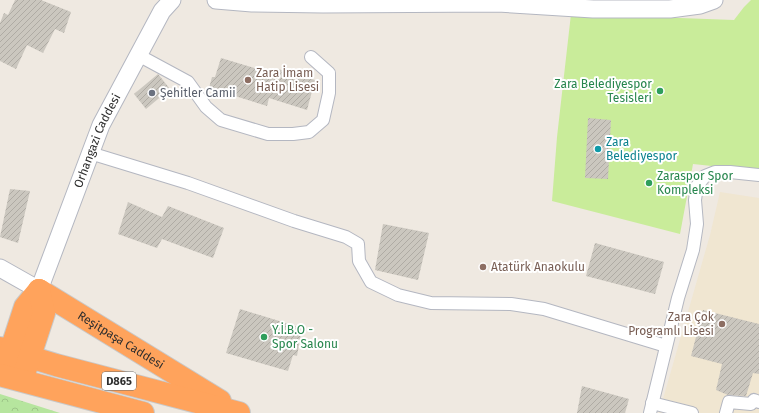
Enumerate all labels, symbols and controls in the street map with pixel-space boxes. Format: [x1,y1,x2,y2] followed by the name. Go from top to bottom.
[256,65,319,94] place label: Zara İmam Hatip Lisesi
[243,75,253,85] marker: Zara İmam Hatip Lisesi
[554,77,652,105] place label: Zara Belediyespor Tesisleri
[160,86,236,100] place label: Şehitler Camii
[655,86,665,96] marker: Zara Belediyespor Tesisleri
[147,88,157,98] marker: Şehitler Camii
[71,91,123,190] street label: Orhangazi Caddesi
[606,135,678,163] place label: Zara Belediyespor
[593,144,603,154] marker: Zara Belediyespor
[657,169,733,197] place label: Zaraspor Spor Kompleksi
[644,178,654,188] marker: Zaraspor Spor Kompleksi
[491,260,585,274] place label: Atatürk Anaokulu
[478,262,488,272] marker: Atatürk Anaokulu
[75,308,167,372] street label: Reşitpaşa Caddesi
[628,310,715,338] place label: Zara Çok Programlı Lisesi
[717,319,727,329] marker: Zara Çok Programlı Lisesi
[272,322,338,351] place label: Y.İ.B.O - Spor Salonu
[259,332,269,342] marker: Y.İ.B.O - Spor Salonu
[102,372,136,390] road number: D865

